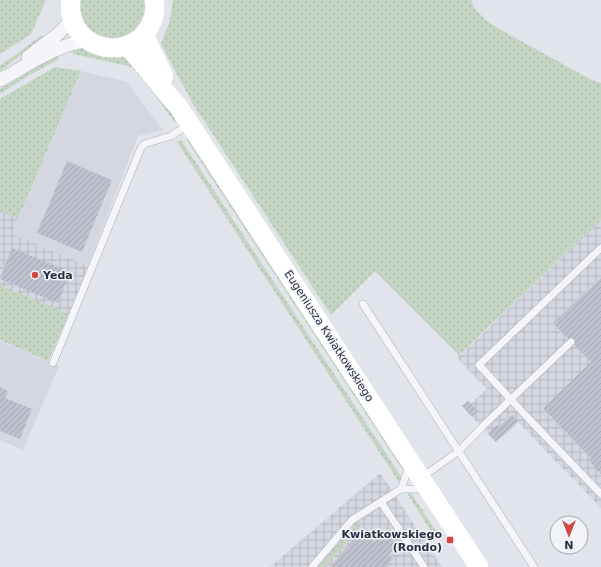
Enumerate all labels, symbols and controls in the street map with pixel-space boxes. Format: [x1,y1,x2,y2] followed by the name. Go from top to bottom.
[282,268,377,404] street label: Eugeniusza Kwiatkowskiego
[42,269,73,282] place label: Yeda
[30,270,40,280] marker: Yeda
[549,515,589,555] north arrow
[342,528,442,554] place label: Kwiatkowskiego (Rondo)
[445,535,455,545] marker: Kwiatkowskiego (Rondo)
[564,538,574,551] text: N

